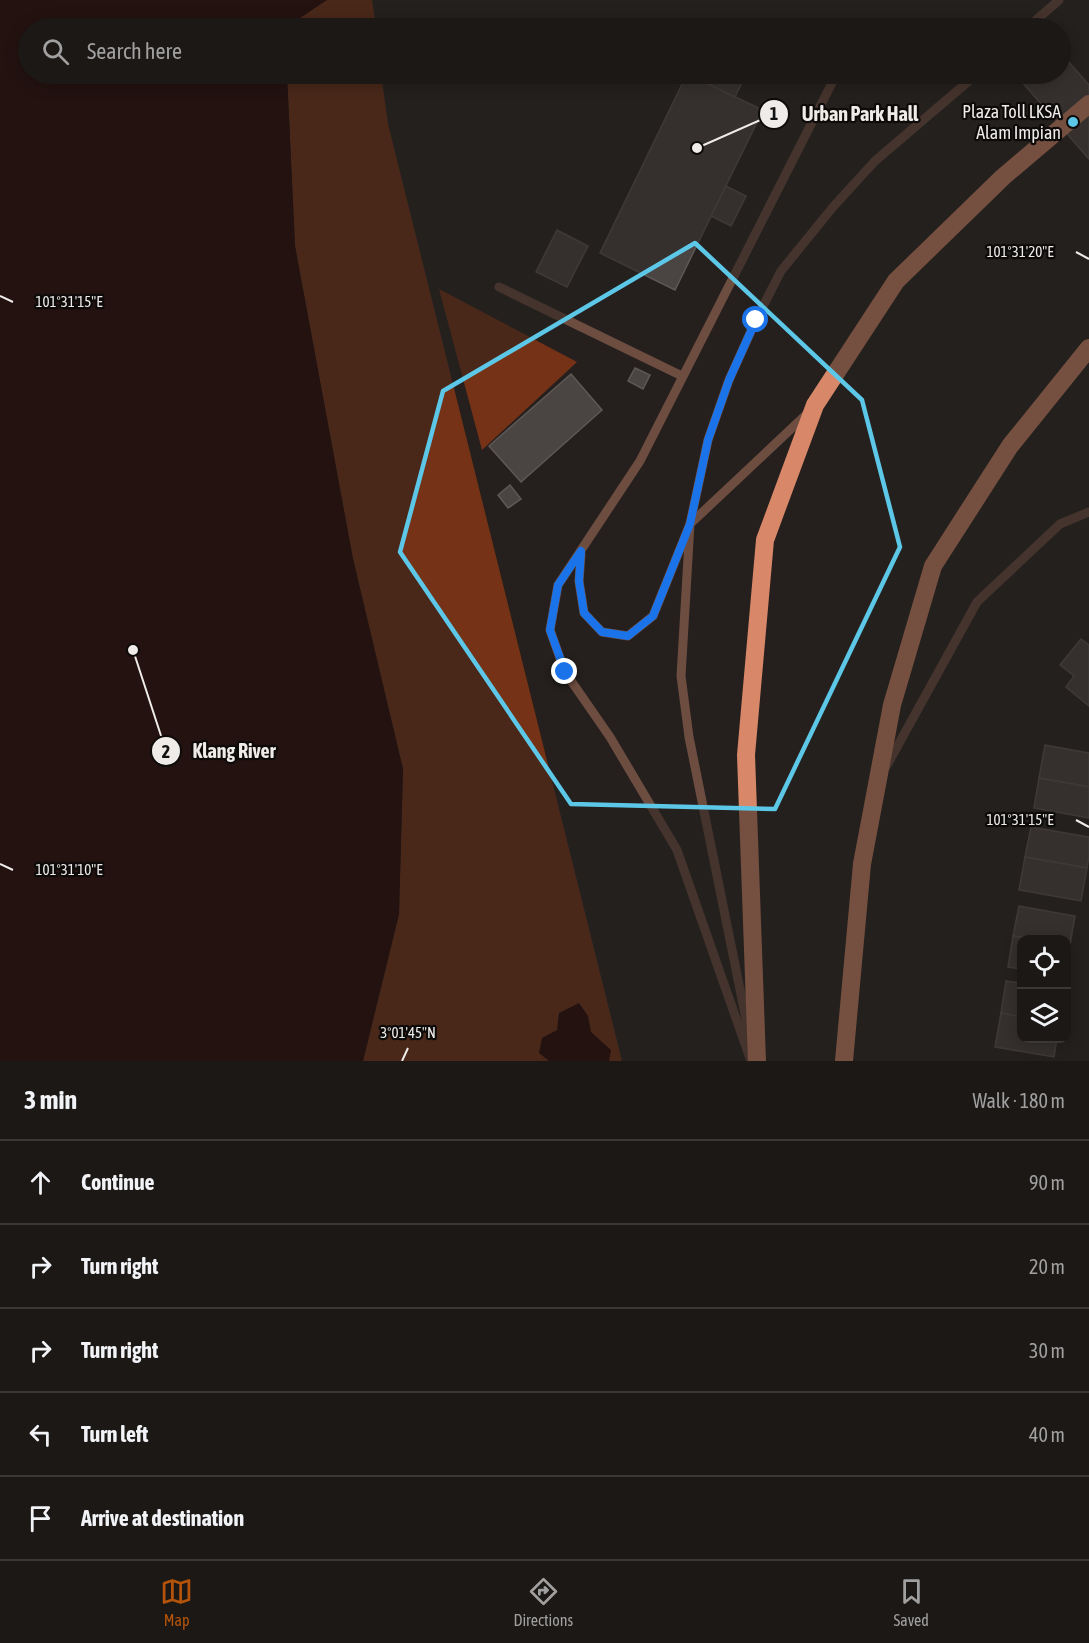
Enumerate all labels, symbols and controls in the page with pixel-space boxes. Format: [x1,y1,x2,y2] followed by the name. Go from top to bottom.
[18,18,1071,84] search box
[39,35,72,68] icon: search
[87,38,182,64] text: Search here
[759,95,930,133] callout: Urban Park Hall
[962,101,1061,143] place label: Plaza Toll LKSA Alam Impian
[802,102,919,125] text: Urban Park Hall
[770,103,778,124] text: 1
[1066,115,1080,129] marker: Plaza Toll LKSA Alam Impian
[986,243,1054,260] text: 101°31'20"E
[35,293,103,310] text: 101°31'15"E
[742,306,768,332] route start
[551,658,577,684] route end
[151,732,288,770] callout: Klang River
[192,739,277,762] text: Klang River
[162,741,170,762] text: 2
[986,811,1054,828] text: 101°31'15"E
[35,861,103,878] text: 101°31'10"E
[1017,935,1071,1043] map controls
[1017,935,1071,989] button: locate
[1017,989,1071,1043] button: layers
[380,1024,436,1041] text: 3°01'45"N
[24,1085,77,1115] text: 3 min
[973,1089,1065,1112] text: Walk · 180 m
[24,1166,57,1199] icon: ahead
[81,1169,155,1195] text: Continue
[1029,1171,1065,1194] text: 90 m
[24,1250,57,1283] icon: right
[81,1253,158,1279] text: Turn right
[1029,1255,1065,1278] text: 20 m
[24,1334,57,1367] icon: right
[81,1337,158,1363] text: Turn right
[1029,1339,1065,1362] text: 30 m
[24,1418,57,1451] icon: left
[81,1421,148,1447] text: Turn left
[1029,1423,1065,1446] text: 40 m
[24,1502,57,1535] icon: arrive
[81,1505,244,1531] text: Arrive at destination
[160,1575,193,1629] tab: Map
[513,1575,573,1629] tab: Directions
[893,1575,929,1629] tab: Saved

